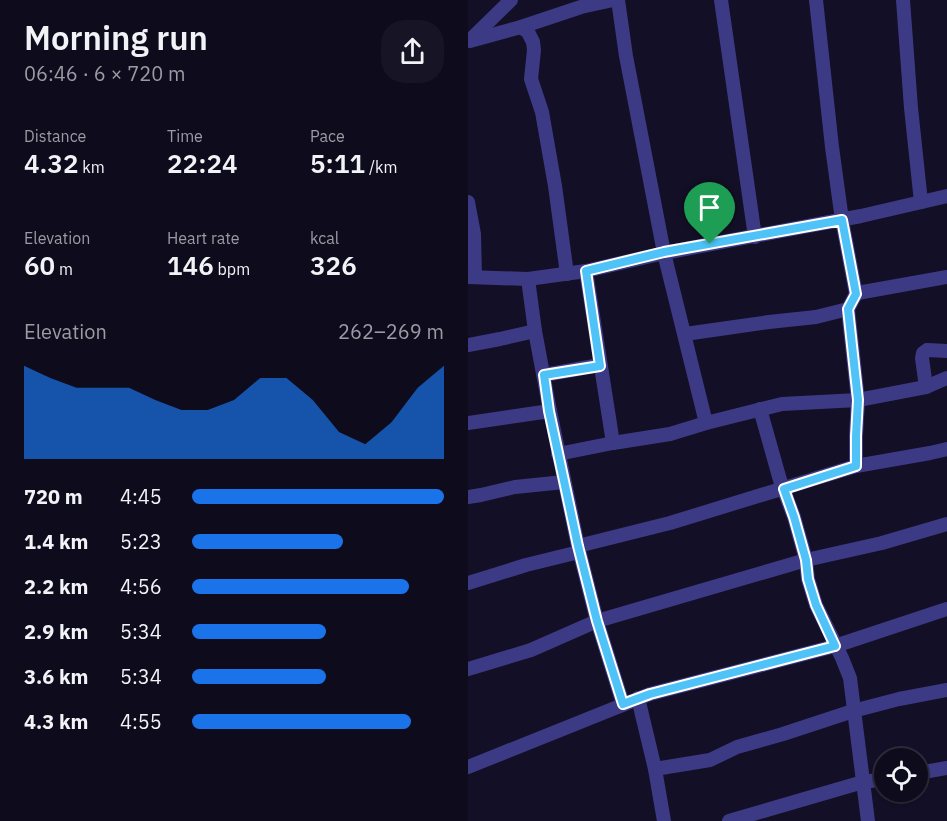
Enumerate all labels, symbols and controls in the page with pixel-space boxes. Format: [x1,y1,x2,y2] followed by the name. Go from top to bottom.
[24,16,208,59] text: Morning run
[381,20,444,83] button: share
[24,60,185,87] text: 06:46 · 6 × 720 m
[24,126,86,146] text: Distance
[167,126,203,146] text: Time
[310,126,345,146] text: Pace
[24,146,79,180] text: 4.32
[167,146,238,180] text: 22:24
[310,146,365,180] text: 5:11
[79,157,105,177] text: km
[365,157,397,177] text: /km
[684,182,735,244] pin
[693,191,726,224] icon: arrive
[24,228,90,248] text: Elevation
[167,228,240,248] text: Heart rate
[310,228,339,248] text: kcal
[24,248,55,282] text: 60
[167,248,214,282] text: 146
[310,248,357,282] text: 326
[55,259,73,279] text: m
[214,259,250,279] text: bpm
[24,318,107,345] text: Elevation
[338,318,444,345] text: 262–269 m
[24,483,83,510] text: 720 m
[120,483,162,510] text: 4:45
[24,528,88,555] text: 1.4 km
[120,528,162,555] text: 5:23
[24,573,88,600] text: 2.2 km
[120,573,162,600] text: 4:56
[24,618,88,645] text: 2.9 km
[120,618,162,645] text: 5:34
[24,663,88,690] text: 3.6 km
[120,663,162,690] text: 5:34
[24,708,88,735] text: 4.3 km
[120,708,162,735] text: 4:55
[874,748,928,802] map controls
[874,748,928,802] button: locate

